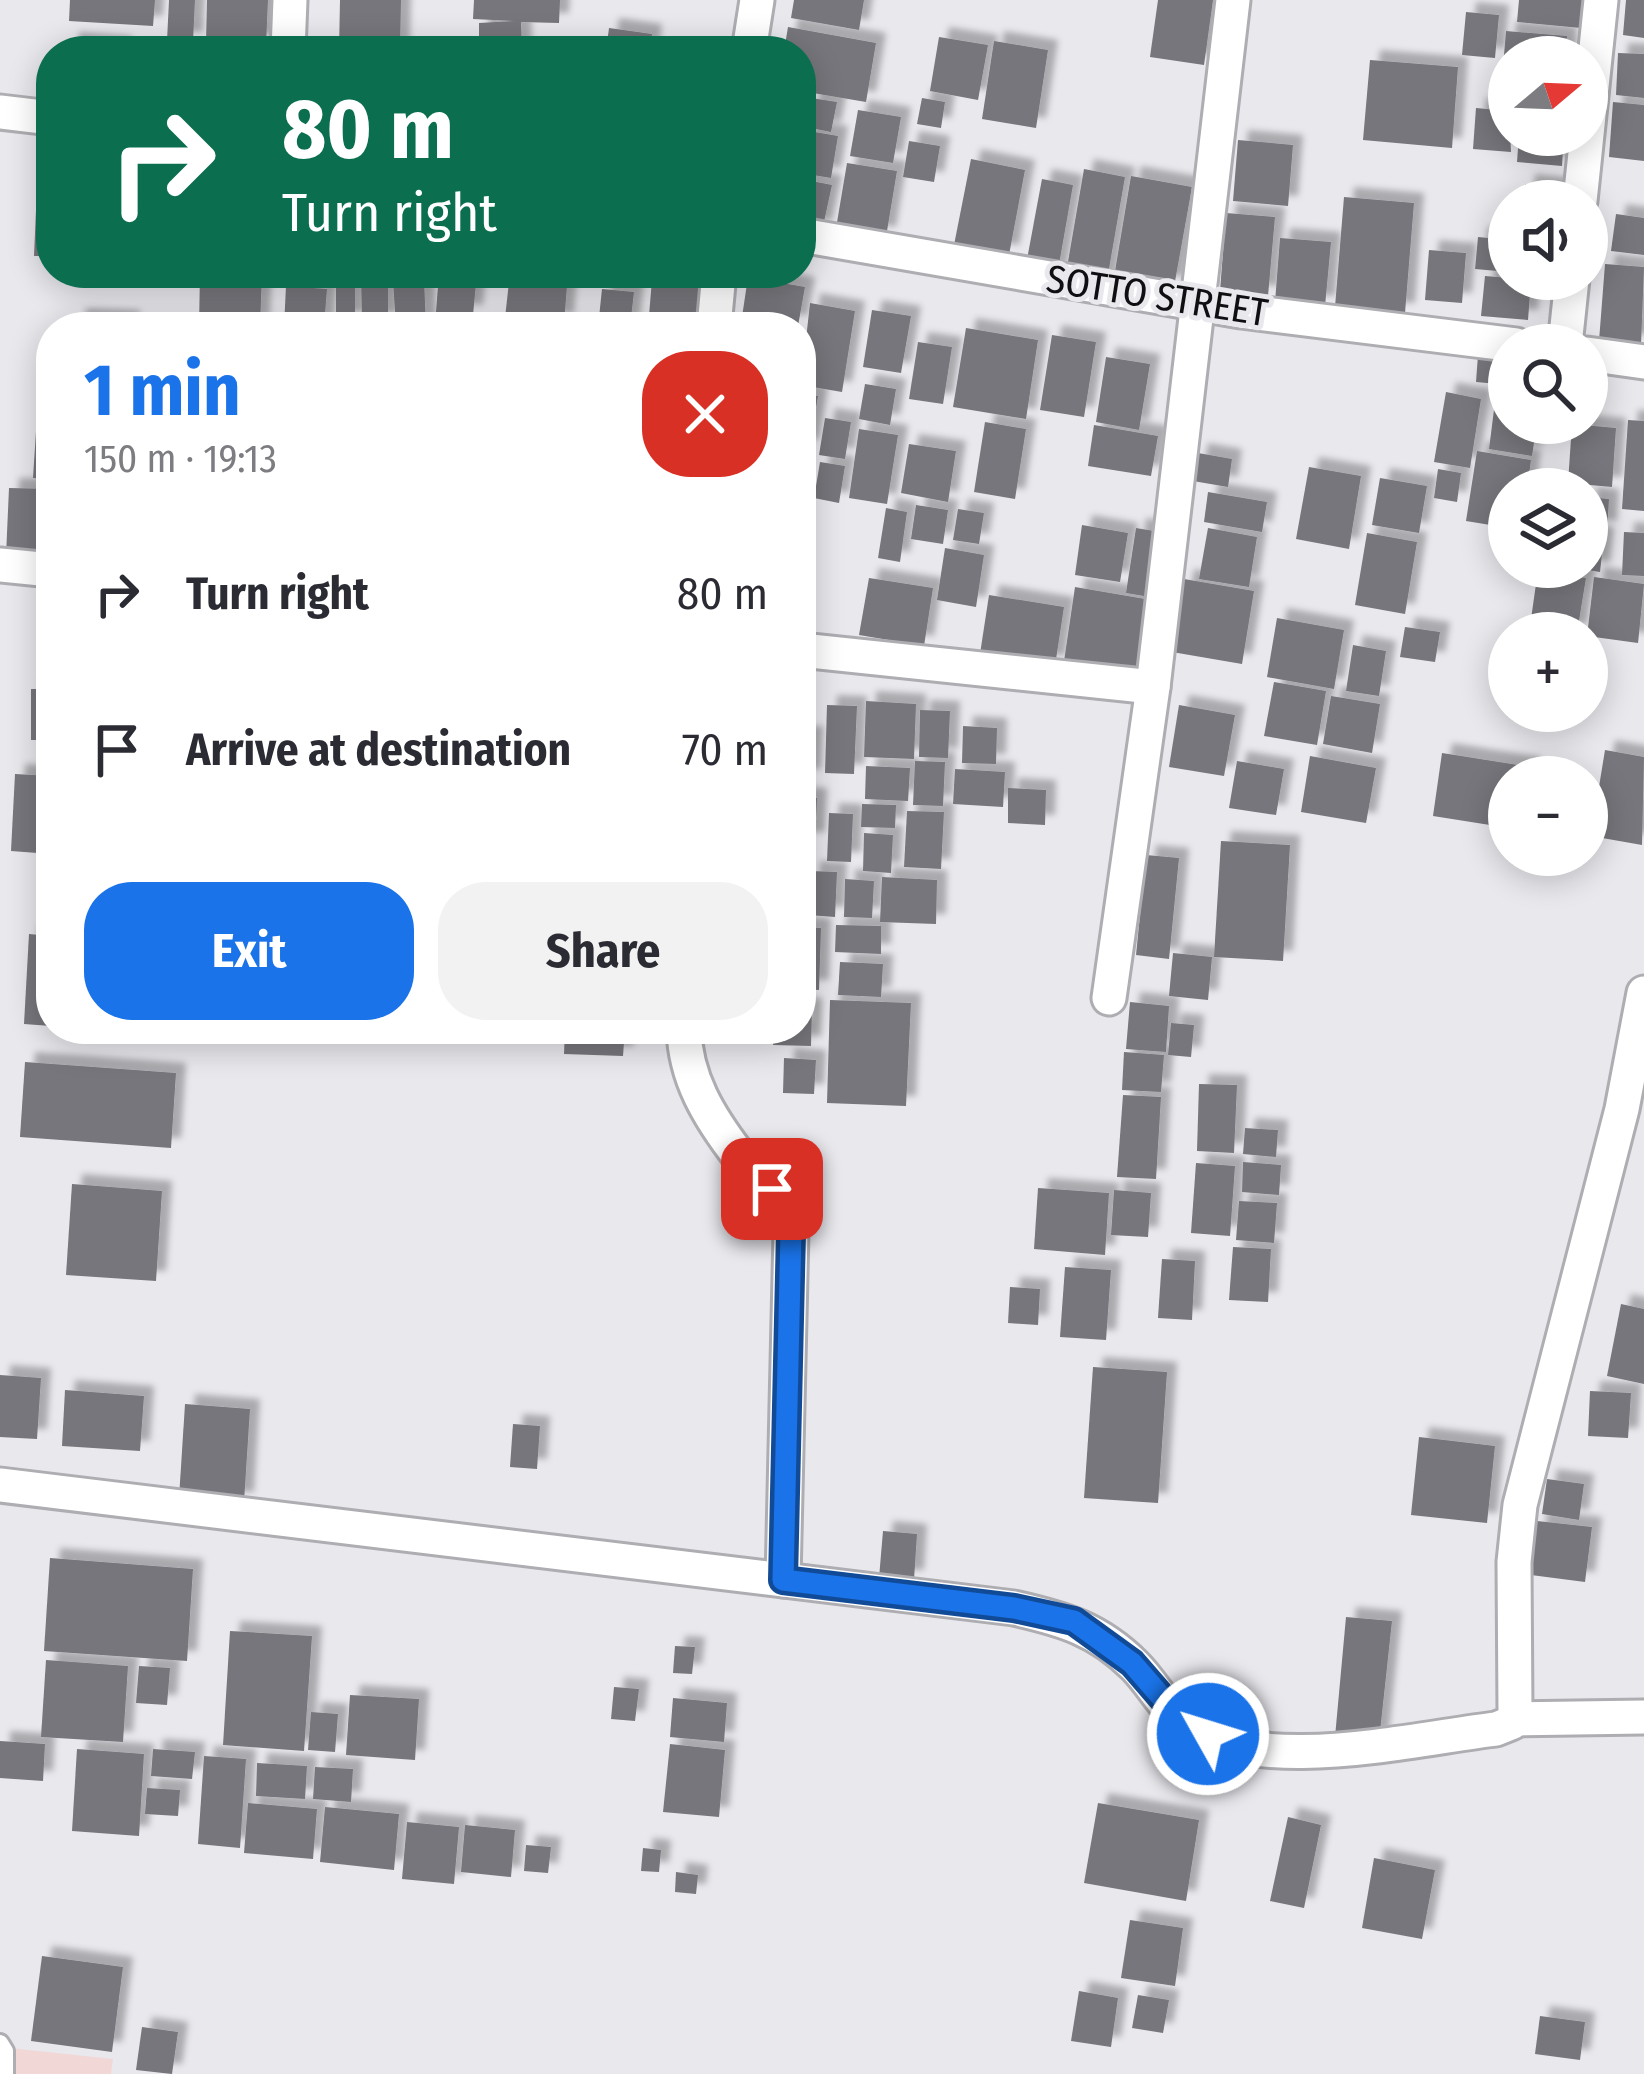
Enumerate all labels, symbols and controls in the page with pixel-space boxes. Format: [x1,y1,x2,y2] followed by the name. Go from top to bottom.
[1488,36,1608,156] north arrow
[1488,36,1608,876] map controls
[282,79,454,180] text: 80 m
[84,84,240,240] icon: right
[1488,180,1608,300] button: sound
[282,181,497,245] text: Turn right
[1043,256,1271,336] street label: SOTTO STREET
[1488,324,1608,444] button: search
[84,348,241,434] text: 1 min
[642,351,768,477] button: close
[84,436,277,482] text: 150 m · 19:13
[1488,468,1608,588] button: layers
[84,561,150,627] icon: right
[186,567,369,621] text: Turn right
[677,567,768,621] text: 80 m
[1488,612,1608,732] button: +
[84,717,150,783] icon: arrive
[186,723,571,777] text: Arrive at destination
[682,723,768,777] text: 70 m
[1488,756,1608,876] button: −
[84,882,414,1020] button: Exit
[438,882,768,1020] button: Share
[721,1138,823,1240] pin
[739,1156,805,1222] icon: arrive
[1145,1671,1271,1797] position arrow

